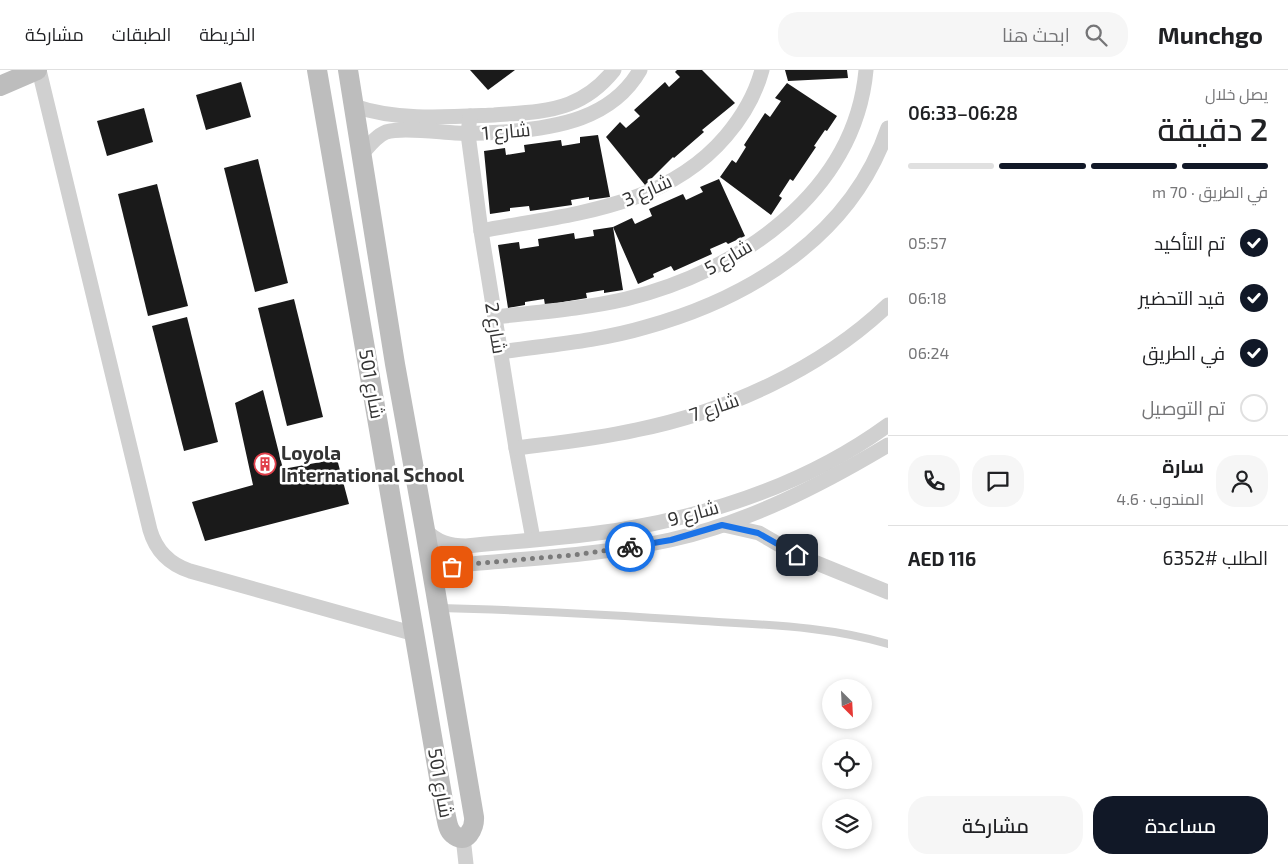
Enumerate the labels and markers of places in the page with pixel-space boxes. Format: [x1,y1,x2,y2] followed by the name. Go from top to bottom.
[281,441,465,486] place label: Loyola International School
[253,452,277,476] building icon: Loyola International School
[776,534,818,576] pin
[431,546,473,588] pin

